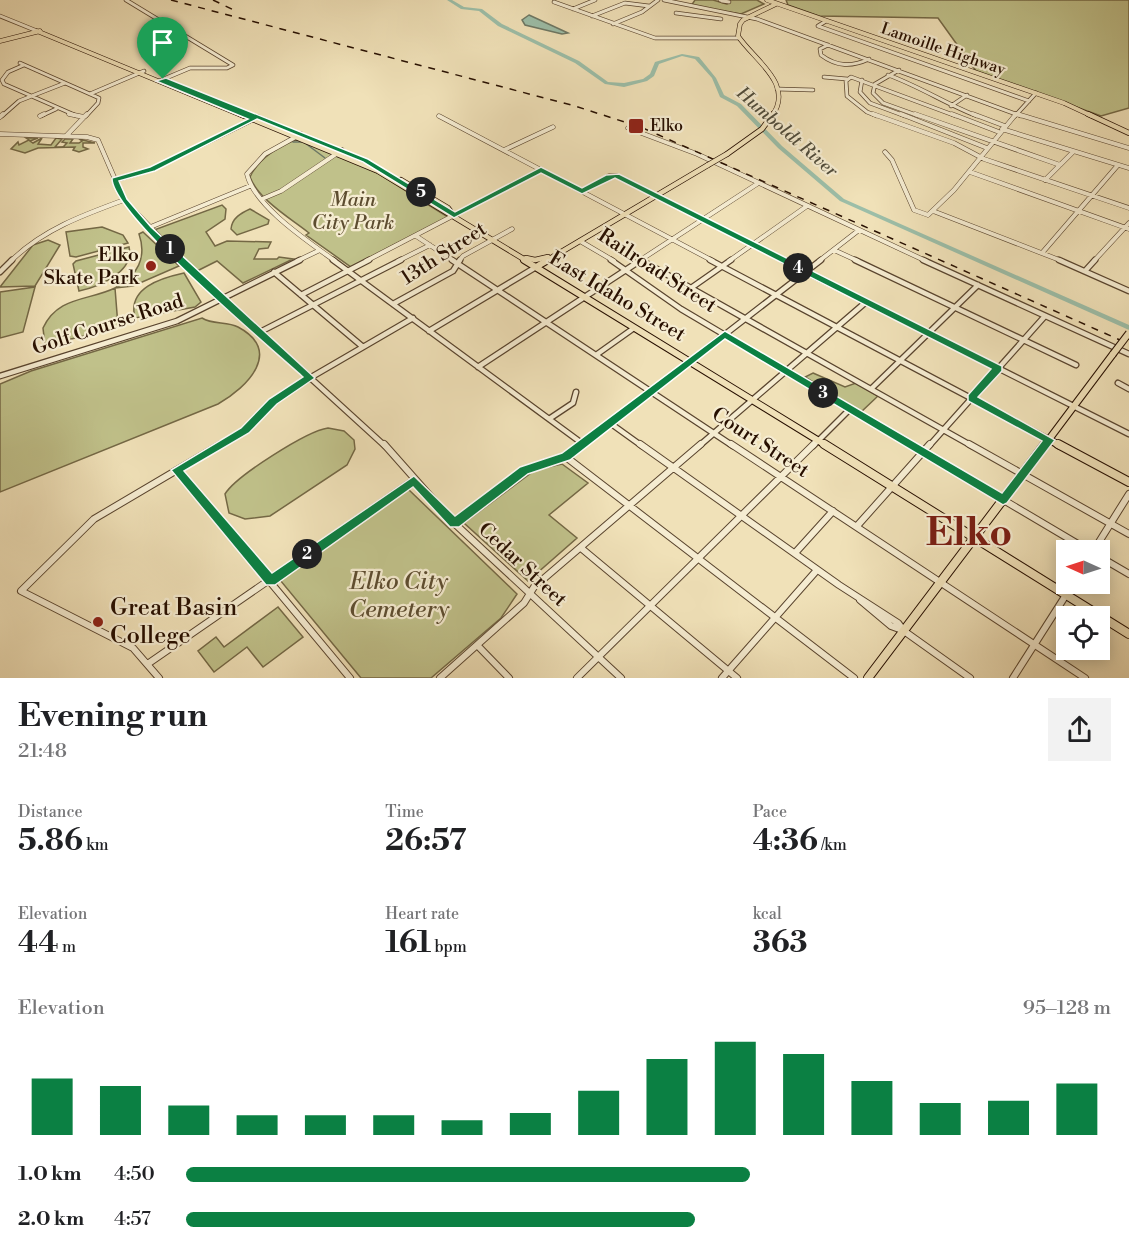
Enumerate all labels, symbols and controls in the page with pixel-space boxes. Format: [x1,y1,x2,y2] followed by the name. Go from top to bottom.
[137,17,188,79] pin
[878,18,1008,80] street label: Lamoille Highway
[146,26,179,59] icon: arrive
[731,81,843,182] water label: Humboldt River
[650,116,683,136] place label: Elko
[627,117,645,135] marker: Elko
[406,177,436,207] pin: 5
[416,182,426,202] text: 5
[312,188,394,236] park label: Main City Park
[396,217,492,291] street label: 13th Street
[593,223,721,319] street label: Railroad Street
[155,234,185,264] pin: 1
[166,239,174,259] text: 1
[44,243,141,291] place label: Elko Skate Park
[544,246,690,348] street label: East Idaho Street
[783,253,813,283] pin: 4
[793,258,803,278] text: 4
[144,259,158,273] marker: Elko Skate Park
[29,289,187,361] street label: Golf Course Road
[808,378,838,408] pin: 3
[818,383,828,403] text: 3
[707,402,813,484] street label: Court Street
[926,509,1012,558] district label: Elko
[472,518,572,612] street label: Cedar Street
[292,539,322,569] pin: 2
[1056,540,1110,594] north arrow
[1056,540,1110,660] map controls
[302,544,312,564] text: 2
[349,567,450,625] park label: Elko City Cemetery
[110,593,237,651] place label: Great Basin College
[1056,606,1110,660] button: locate
[91,615,105,629] marker: Great Basin College
[18,696,207,737] text: Evening run
[1048,698,1111,761] button: share
[18,739,67,764] text: 21:48
[18,802,83,822] text: Distance
[385,802,424,822] text: Time
[753,802,787,822] text: Pace
[18,822,83,860] text: 5.86
[385,822,467,860] text: 26:57
[753,822,818,860] text: 4:36
[83,835,109,855] text: km
[818,835,847,855] text: /km
[18,904,87,924] text: Elevation
[385,904,459,924] text: Heart rate
[753,904,782,924] text: kcal
[18,924,59,962] text: 44
[385,924,431,962] text: 161
[753,924,808,962] text: 363
[59,937,76,957] text: m
[431,937,467,957] text: bpm
[18,996,105,1021] text: Elevation
[1023,996,1111,1021] text: 95–128 m
[18,1162,82,1187] text: 1.0 km
[114,1162,155,1187] text: 4:50
[18,1207,84,1232] text: 2.0 km
[114,1207,151,1232] text: 4:57

